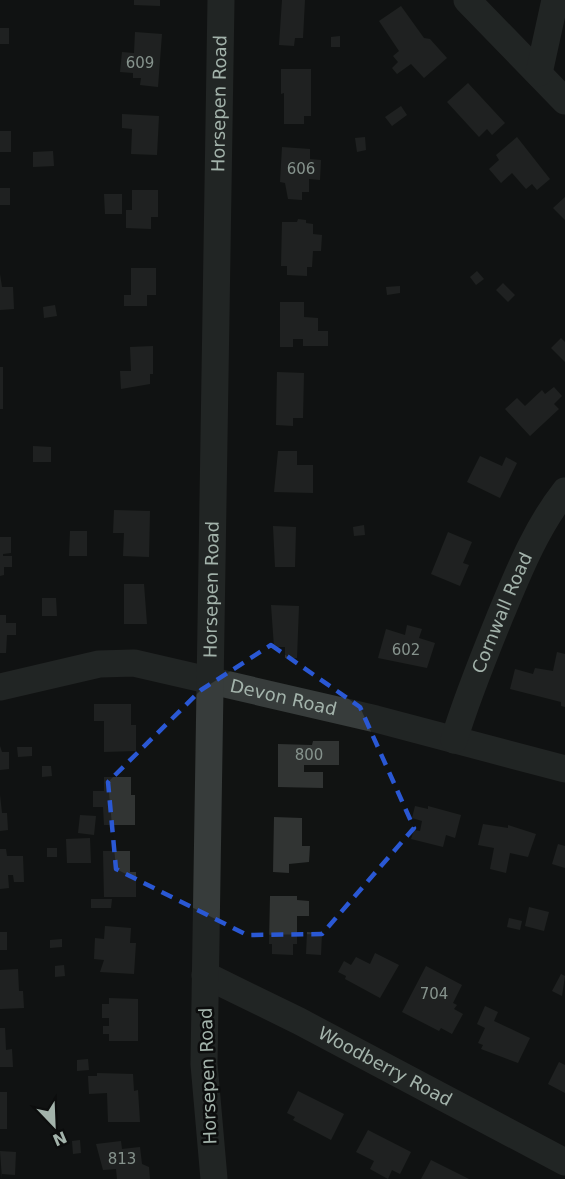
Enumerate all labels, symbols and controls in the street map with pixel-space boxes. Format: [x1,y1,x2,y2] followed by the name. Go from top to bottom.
[207,35,230,172] street label: Horsepen Road
[126,54,154,72] house number: 609
[287,160,315,178] house number: 606
[199,521,223,658] street label: Horsepen Road
[467,549,536,676] street label: Cornwall Road
[392,641,420,659] house number: 602
[228,675,339,720] street label: Devon Road
[295,746,323,764] house number: 800
[420,985,448,1003] house number: 704
[195,1007,220,1145] street label: Horsepen Road
[315,1022,456,1110] street label: Woodberry Road
[24,1095,84,1155] north arrow
[50,1127,70,1150] text: N
[108,1150,136,1168] house number: 813

